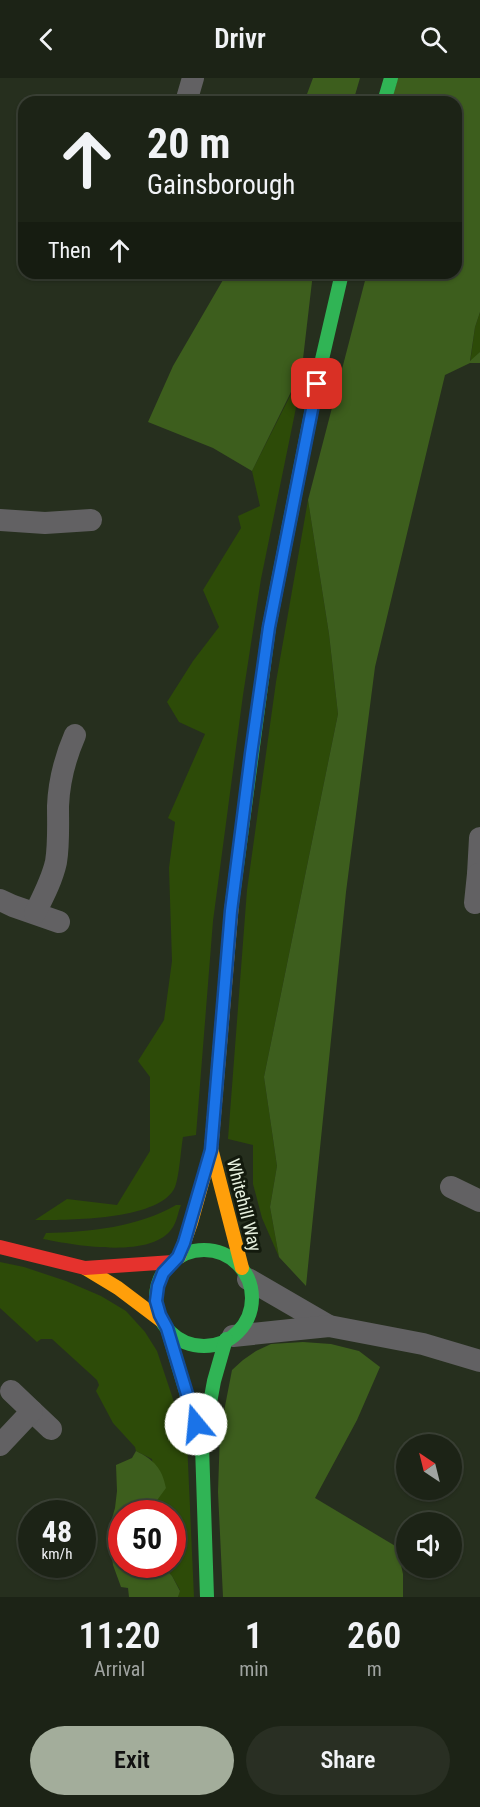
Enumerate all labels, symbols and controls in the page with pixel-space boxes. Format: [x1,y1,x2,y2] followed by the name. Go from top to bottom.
[30,23,63,56] icon: back
[214,23,266,55] text: Drivr
[417,23,450,56] icon: search
[147,119,230,168] text: 20 m
[48,120,126,198] icon: ahead
[147,169,295,201] text: Gainsborough
[103,234,136,267] icon: ahead
[48,238,91,263] text: Then
[291,358,342,409] pin
[300,367,333,400] icon: arrive
[223,1156,266,1254] street label: Whitehill Way
[164,1392,228,1456] position arrow
[396,1434,462,1500] north arrow
[396,1434,462,1578] map controls
[108,1500,186,1578] speed limit sign: 50
[396,1512,462,1578] button: sound
[42,1514,72,1549] text: 48
[42,1545,72,1563] text: km/h
[79,1615,161,1657] text: 11:20
[245,1615,263,1657] text: 1
[347,1615,401,1657] text: 260
[94,1657,145,1681] text: Arrival
[239,1657,268,1681] text: min
[367,1657,382,1681] text: m
[30,1726,234,1795] button: Exit
[246,1726,450,1795] button: Share

